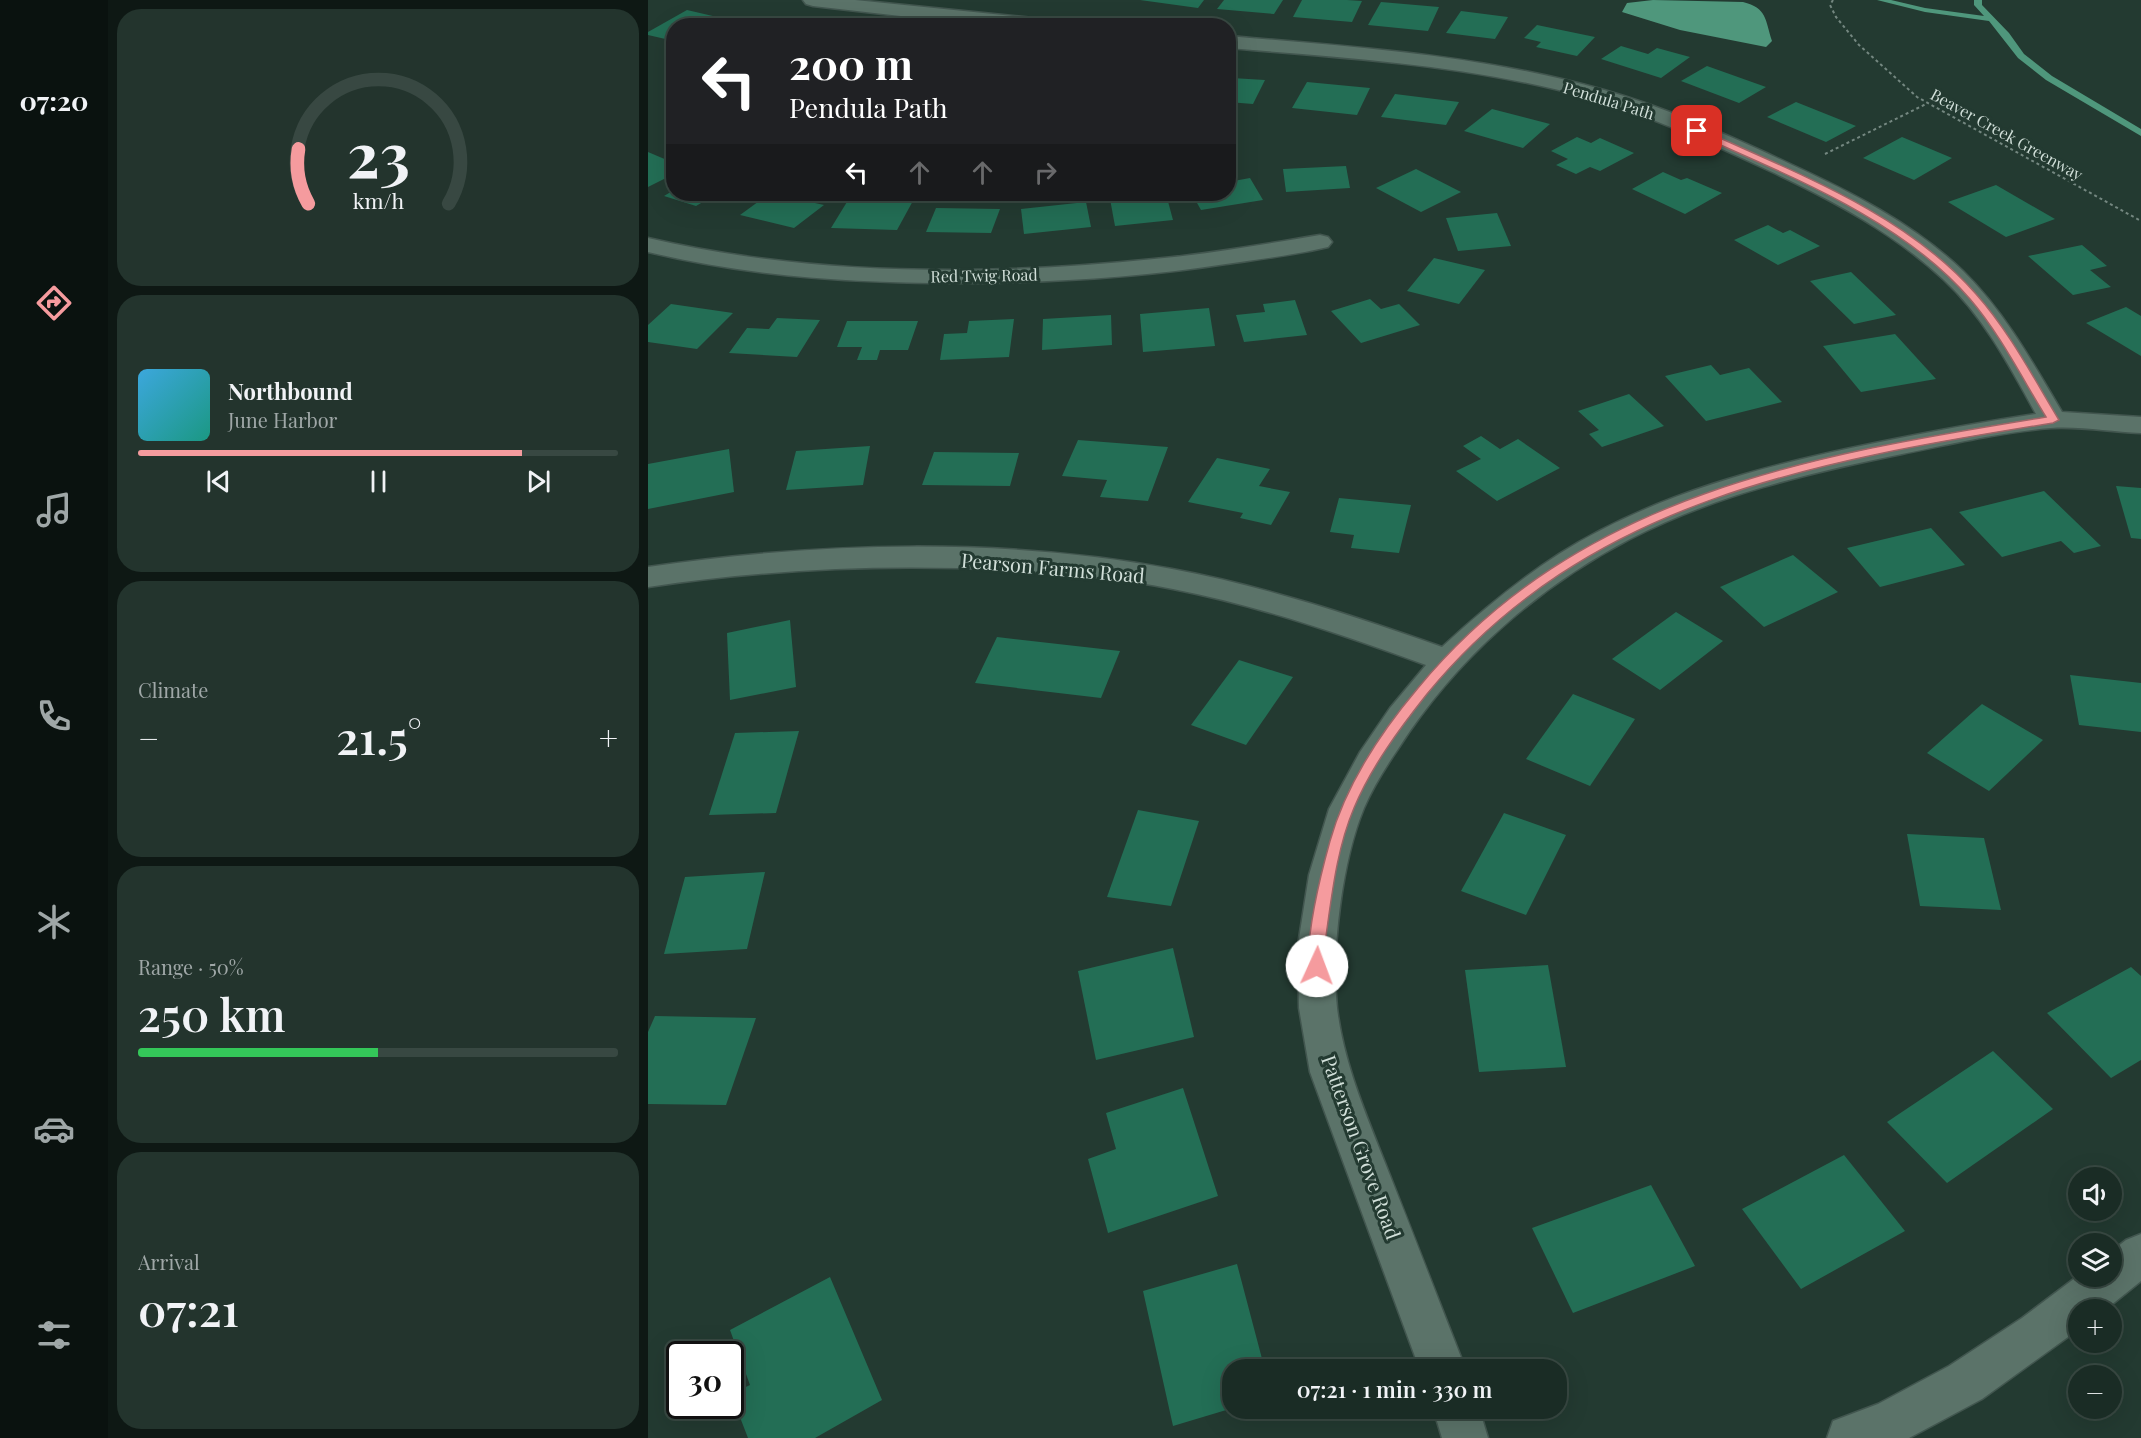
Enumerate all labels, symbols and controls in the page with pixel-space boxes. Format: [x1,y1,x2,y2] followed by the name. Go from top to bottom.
[789,35,913,91] text: 200 m
[690,42,768,120] icon: left
[1561,76,1658,124] street label: Pendula Path
[19,82,89,118] text: 07:20
[1927,83,2087,185] street label: Beaver Creek Greenway
[789,89,948,125] text: Pendula Path
[1671,105,1722,156] pin
[346,111,410,195] text: 23
[1680,114,1713,147] icon: arrive
[840,156,873,189] icon: left
[903,156,936,189] icon: ahead
[966,156,999,189] icon: ahead
[1029,156,1062,189] icon: right
[352,187,404,215] text: km/h
[930,264,1038,286] street label: Red Twig Road
[33,282,75,324] icon: directions
[228,376,353,406] text: Northbound
[228,406,338,433] text: June Harbor
[202,465,235,498] icon: previous
[362,465,395,498] icon: pause
[522,465,555,498] icon: next
[33,489,75,531] icon: music
[960,546,1146,589] street label: Pearson Farms Road
[138,676,208,703] text: Climate
[33,695,75,737] icon: phone
[336,706,422,766] text: 21.5°
[138,715,159,759] text: −
[599,715,618,759] text: +
[33,901,75,943] icon: climate
[1285,934,1349,998] position arrow
[138,953,244,980] text: Range · 50%
[138,983,286,1043] text: 250 km
[1316,1051,1408,1243] street label: Patterson Grove Road
[33,1108,75,1150] icon: car
[2068,1167,2122,1419] map controls
[2068,1167,2122,1221] button: sound
[2068,1233,2122,1287] button: layers
[138,1248,200,1275] text: Arrival
[138,1278,239,1338] text: 07:21
[2068,1299,2122,1353] button: +
[33,1314,75,1356] icon: filters
[666,1341,744,1419] speed limit sign: 30
[2068,1365,2122,1419] button: −
[1297,1374,1492,1404] text: 07:21 · 1 min · 330 m

